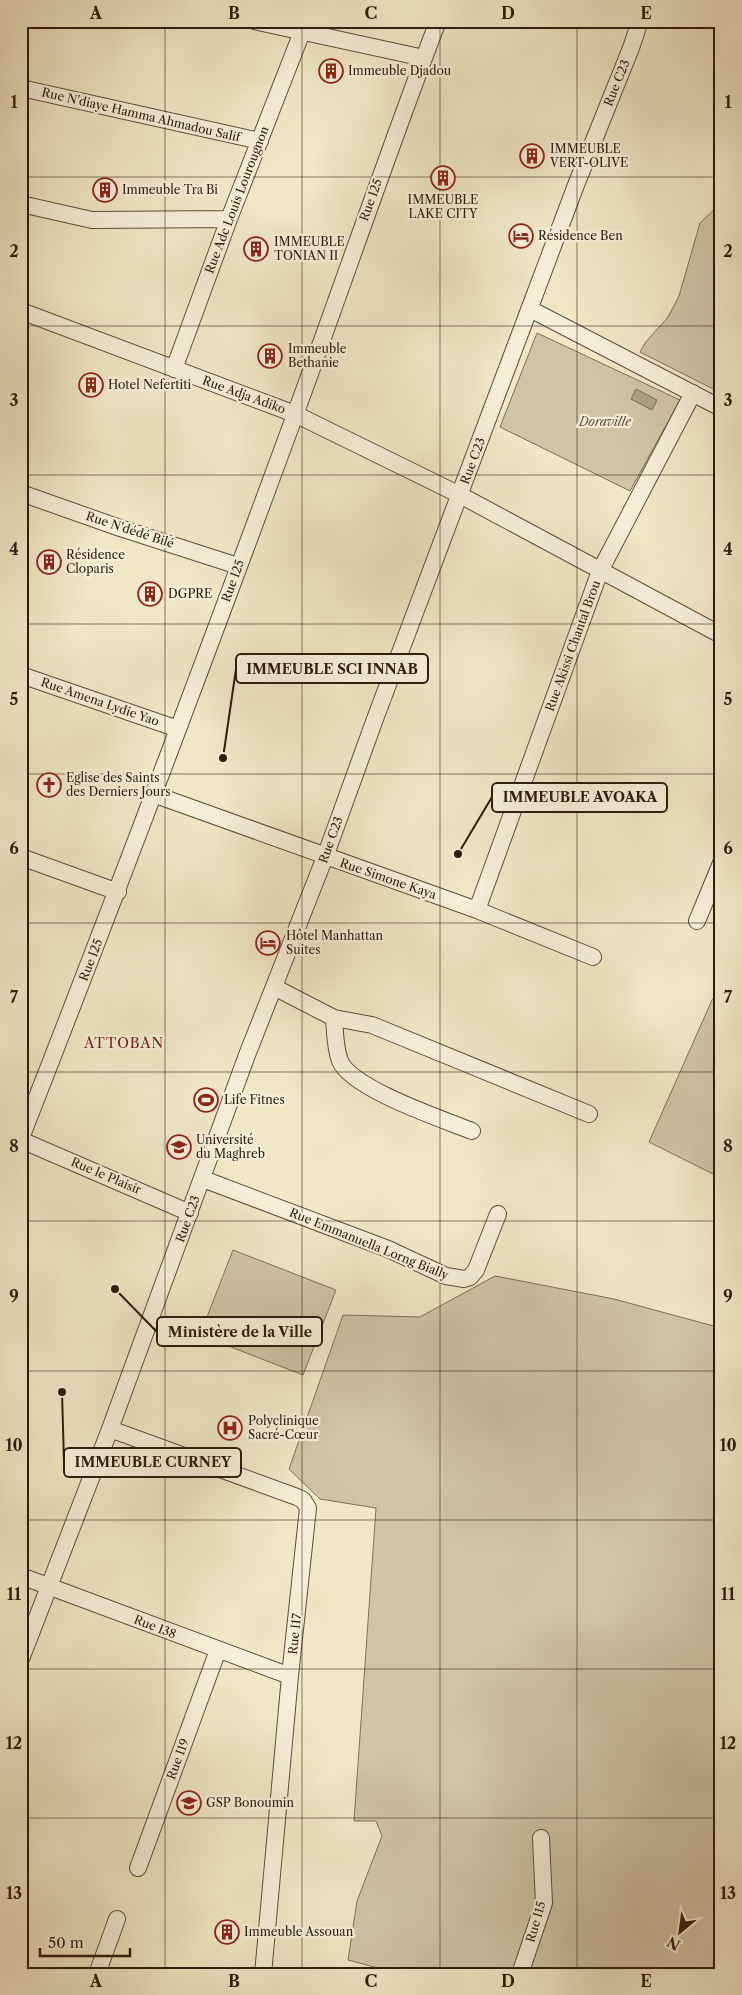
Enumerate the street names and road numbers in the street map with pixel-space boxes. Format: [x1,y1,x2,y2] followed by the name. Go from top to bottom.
[600,57,633,108] street label: Rue C23
[40,84,244,145] street label: Rue N'diaye Hamma Ahmadou Salif
[201,123,272,276] street label: Rue Adc Louis Lourougnon
[356,177,385,223] street label: Rue I25
[201,373,288,417] street label: Rue Adja Adiko
[457,435,488,486] street label: Rue C23
[84,508,176,551] street label: Rue N'dédé Bilé
[218,558,247,604] street label: Rue I25
[542,578,603,713] street label: Rue Akissi Chantal Brou
[39,674,161,729] street label: Rue Amena Lydie Yao
[315,814,346,865] street label: Rue C23
[338,855,439,902] street label: Rue Simone Kaya
[76,937,105,983] street label: Rue I25
[69,1154,144,1197] street label: Rue le Plaisir
[172,1193,203,1244] street label: Rue C23
[287,1205,451,1283] street label: Rue Emmanuella Lorng Bially
[132,1612,179,1641] street label: Rue I38
[285,1612,304,1655] street label: Rue I17
[163,1736,192,1781] street label: Rue I19
[522,1900,549,1944] street label: Rue I15

